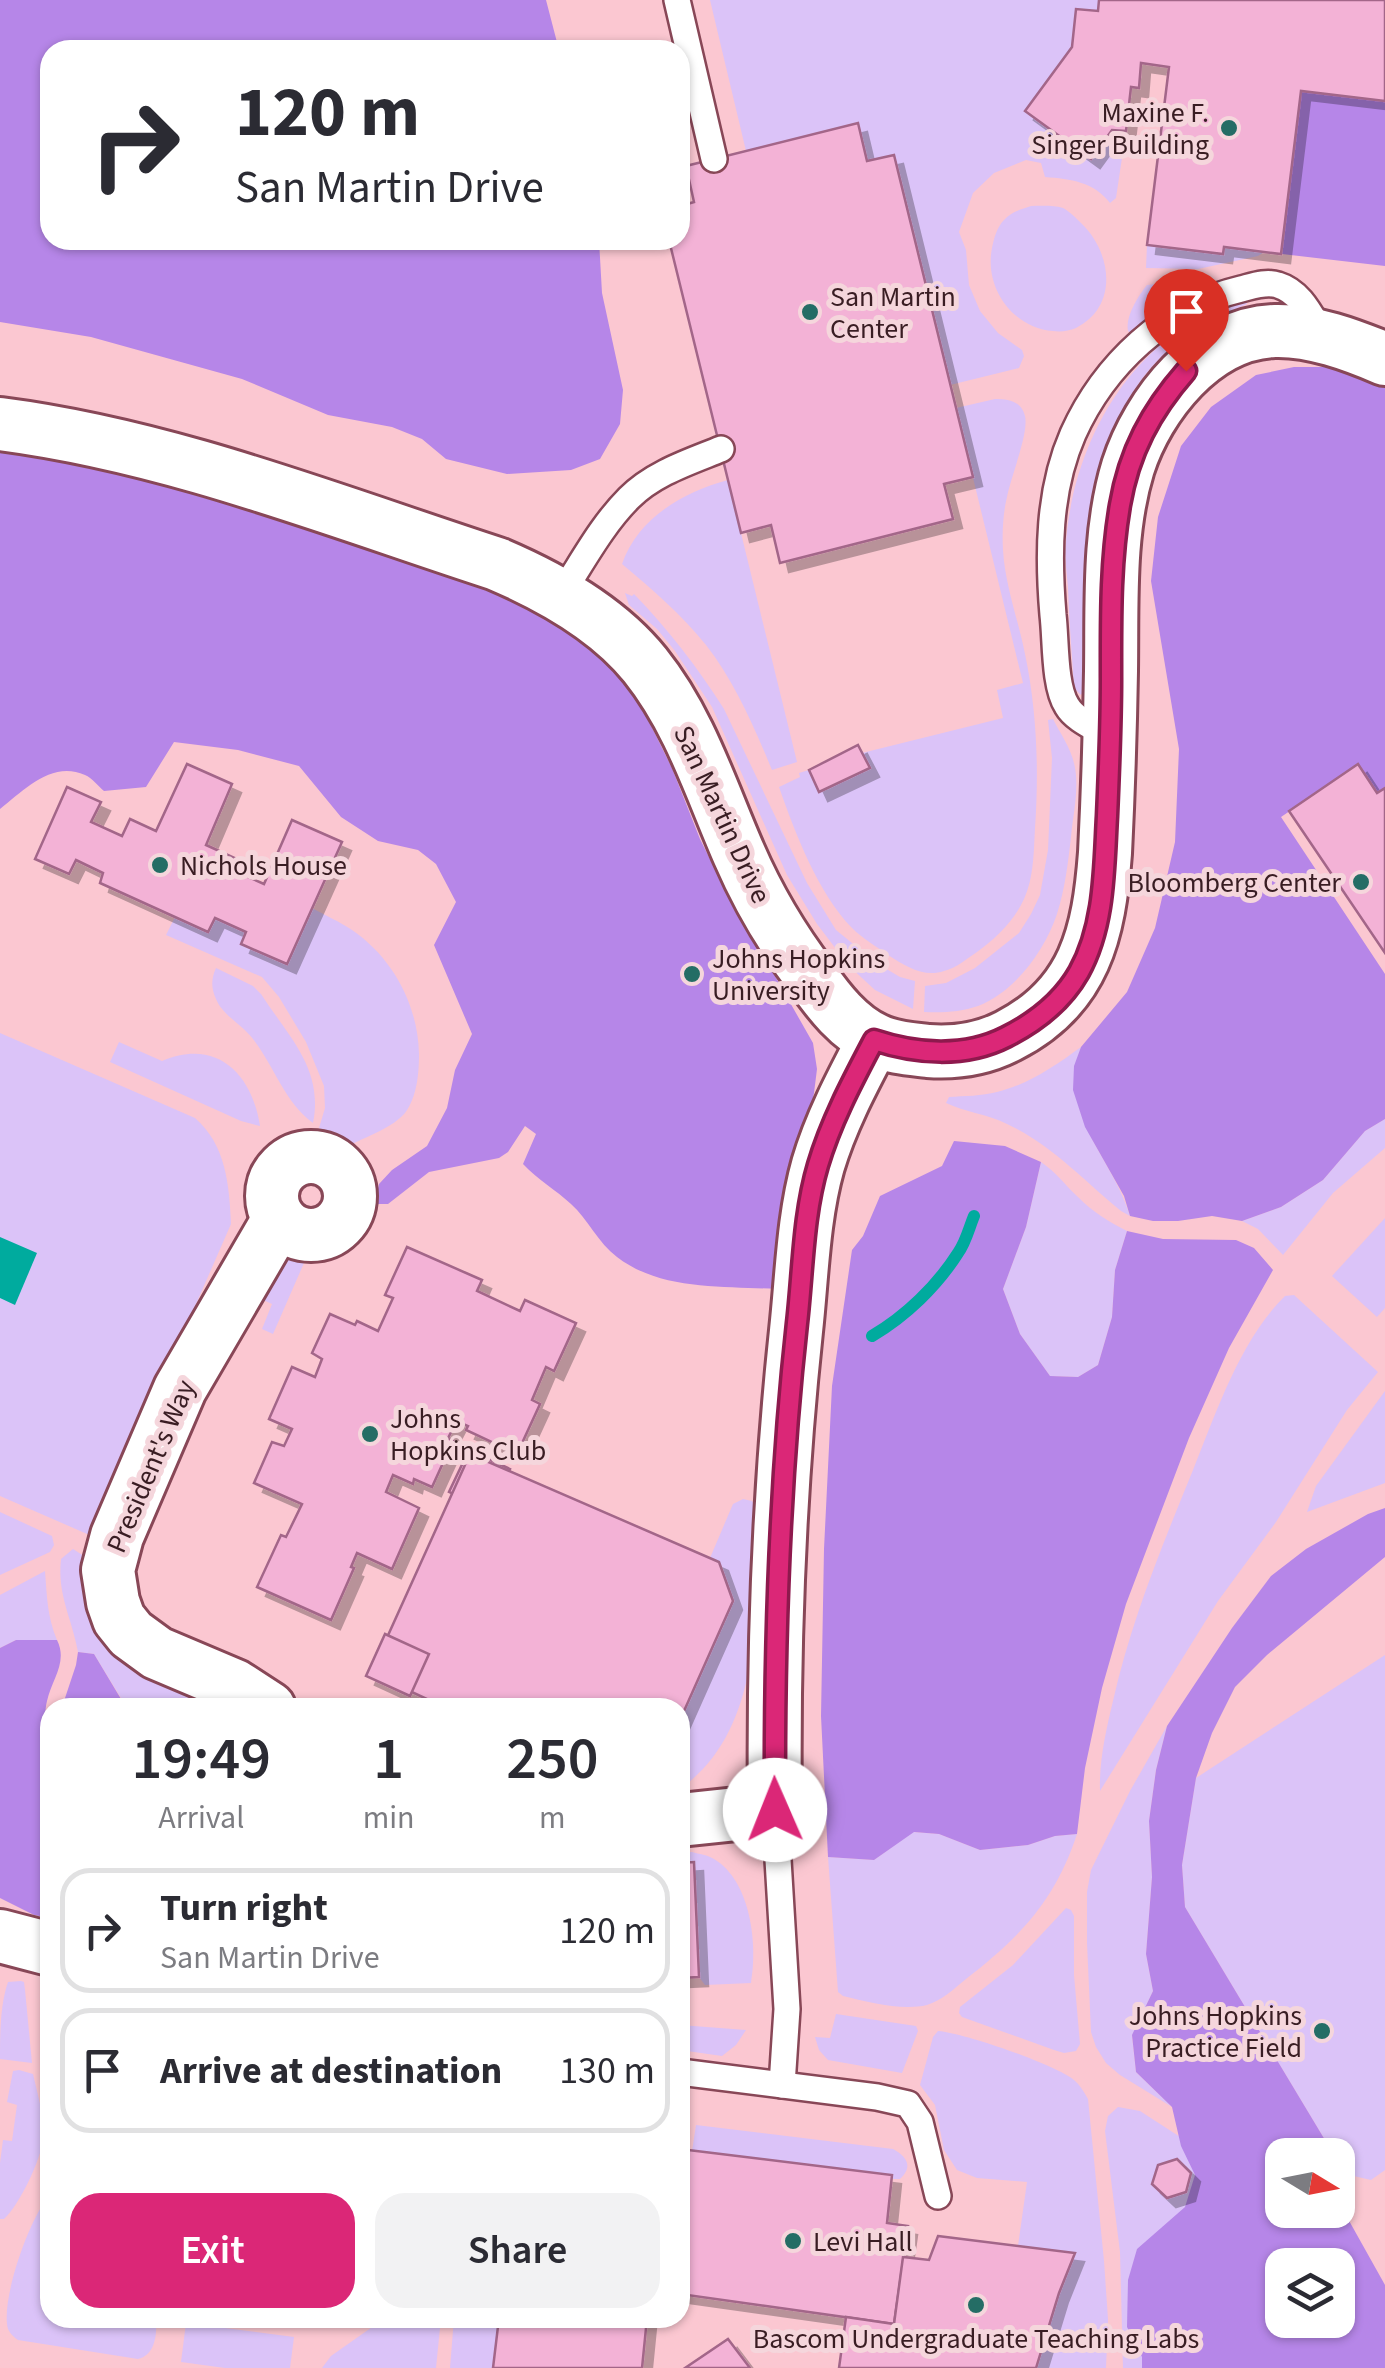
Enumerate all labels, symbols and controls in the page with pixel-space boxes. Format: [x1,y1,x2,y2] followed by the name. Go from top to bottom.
[235,63,420,163] text: 120 m
[70,80,200,210] icon: right
[1031,93,1209,165] place label: Maxine F. Singer Building
[1218,117,1240,139] marker: Maxine F. Singer Building
[235,156,544,220] text: San Martin Drive
[1144,269,1229,372] pin
[830,277,956,349] place label: San Martin Center
[1159,284,1214,339] icon: arrive
[799,301,821,323] marker: San Martin Center
[663,719,781,910] street label: San Martin Drive
[180,846,347,886] place label: Nichols House
[149,854,171,876] marker: Nichols House
[1127,863,1341,903] place label: Bloomberg Center
[1350,871,1372,893] marker: Bloomberg Center
[712,939,885,1011] place label: Johns Hopkins University
[681,963,703,985] marker: Johns Hopkins University
[96,1374,205,1559] street label: President's Way
[390,1399,546,1471] place label: Johns Hopkins Club
[359,1423,381,1445] marker: Johns Hopkins Club
[132,1717,271,1802] text: 19:49
[373,1717,404,1802] text: 1
[506,1717,598,1802] text: 250
[723,1758,827,1862] position arrow
[158,1795,244,1841] text: Arrival
[363,1795,415,1841] text: min
[539,1795,566,1841] text: m
[160,1881,328,1935] text: Turn right
[75,1903,130,1958] icon: right
[559,1904,655,1958] text: 120 m
[160,1935,380,1981] text: San Martin Drive
[1129,1996,1302,2068] place label: Johns Hopkins Practice Field
[1311,2020,1333,2042] marker: Johns Hopkins Practice Field
[75,2043,130,2098] icon: arrive
[160,2044,502,2098] text: Arrive at destination
[559,2044,655,2098] text: 130 m
[1265,2138,1355,2228] north arrow
[1265,2138,1355,2338] map controls
[70,2193,355,2308] button: Exit
[375,2193,660,2308] button: Share
[813,2222,913,2262] place label: Levi Hall
[782,2230,804,2252] marker: Levi Hall
[1265,2248,1355,2338] button: layers
[965,2294,987,2316] marker: Bascom Undergraduate Teaching Labs
[753,2319,1199,2359] place label: Bascom Undergraduate Teaching Labs

